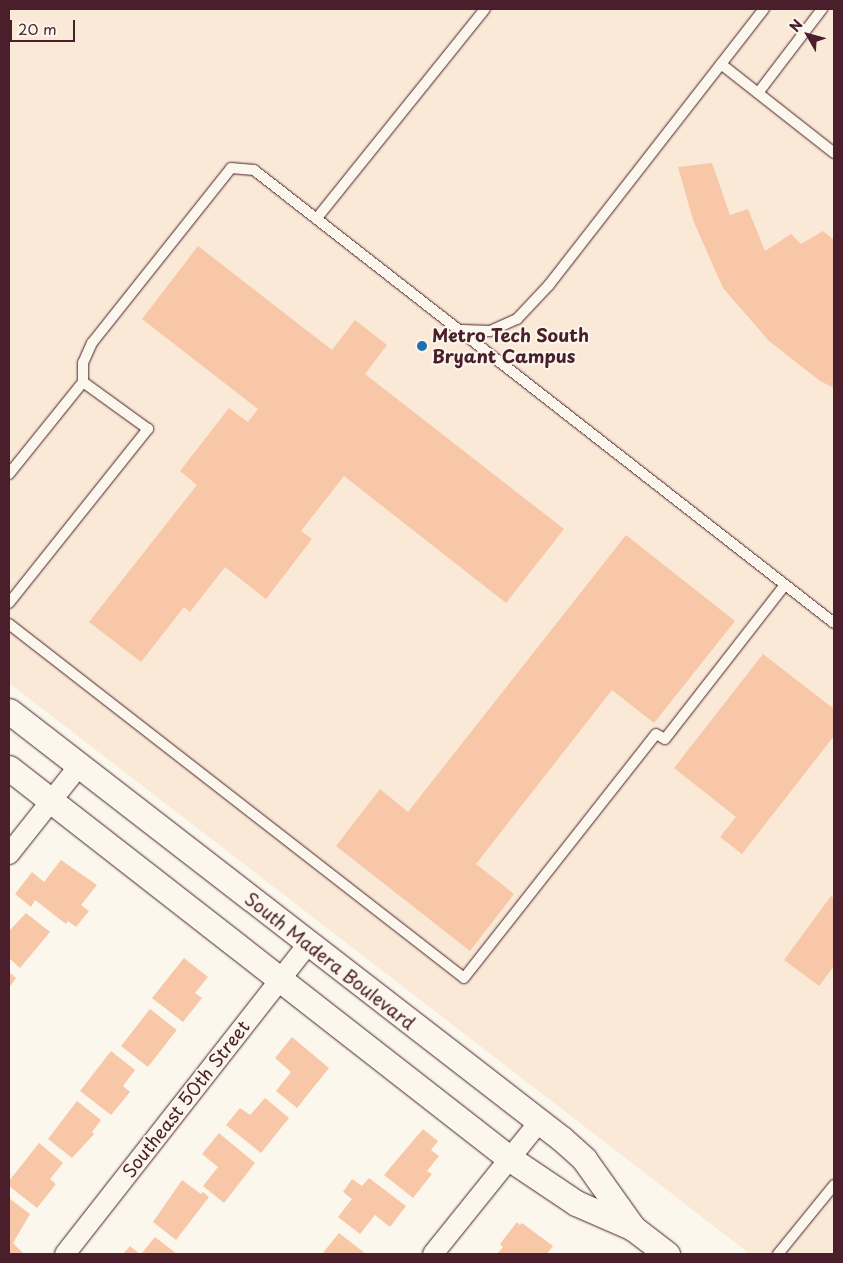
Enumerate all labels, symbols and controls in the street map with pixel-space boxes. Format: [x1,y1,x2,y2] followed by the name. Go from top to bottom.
[12,10,78,42] scale bar
[783,10,833,60] north arrow
[784,15,807,36] text: N
[18,17,57,40] text: 20 m
[432,325,590,368] place label: Metro Tech South Bryant Campus
[416,340,428,352] marker: Metro Tech South Bryant Campus
[239,887,421,1035] street label: South Madera Boulevard
[118,1016,254,1182] street label: Southeast 50th Street

